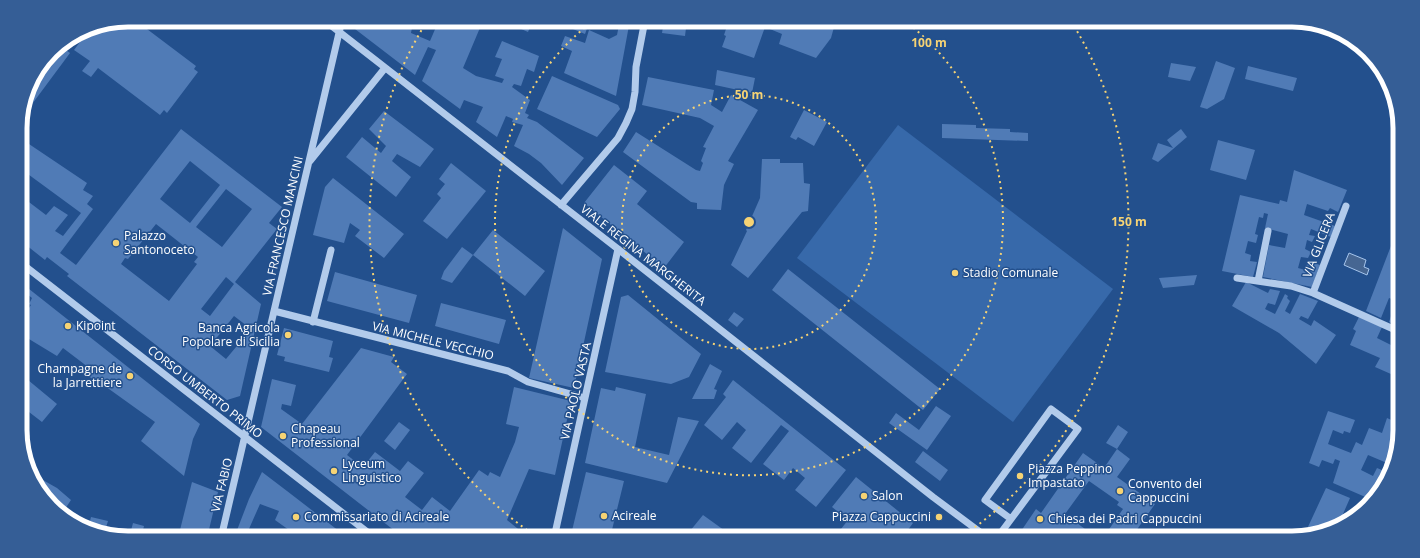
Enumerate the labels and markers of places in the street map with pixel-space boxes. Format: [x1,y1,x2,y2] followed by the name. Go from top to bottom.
[742,215,756,229] centre of rings
[124,227,195,258] place label: Palazzo Santonoceto
[111,238,121,248] marker: Palazzo Santonoceto
[963,264,1059,281] place label: Stadio Comunale
[950,268,960,278] marker: Stadio Comunale
[76,317,116,334] place label: Kipoint
[182,319,280,350] place label: Banca Agricola Popolare di Sicilia
[63,321,73,331] marker: Kipoint
[283,330,293,340] marker: Banca Agricola Popolare di Sicilia
[37,360,122,391] place label: Champagne de la Jarrettiere
[125,371,135,381] marker: Champagne de la Jarrettiere
[291,420,360,451] place label: Chapeau Professional
[278,431,288,441] marker: Chapeau Professional
[342,455,402,486] place label: Lyceum Linguistico
[1028,460,1112,491] place label: Piazza Peppino Impastato
[329,466,339,476] marker: Lyceum Linguistico
[1015,471,1025,481] marker: Piazza Peppino Impastato
[1128,475,1202,506] place label: Convento dei Cappuccini
[1115,486,1125,496] marker: Convento dei Cappuccini
[872,487,903,504] place label: Salon
[859,491,869,501] marker: Salon
[612,507,657,524] place label: Acireale
[304,508,450,525] place label: Commissariato di Acireale
[832,508,931,525] place label: Piazza Cappuccini
[1048,510,1202,527] place label: Chiesa dei Padri Cappuccini
[599,511,609,521] marker: Acireale
[291,512,301,522] marker: Commissariato di Acireale
[934,512,944,522] marker: Piazza Cappuccini
[1035,514,1045,524] marker: Chiesa dei Padri Cappuccini

